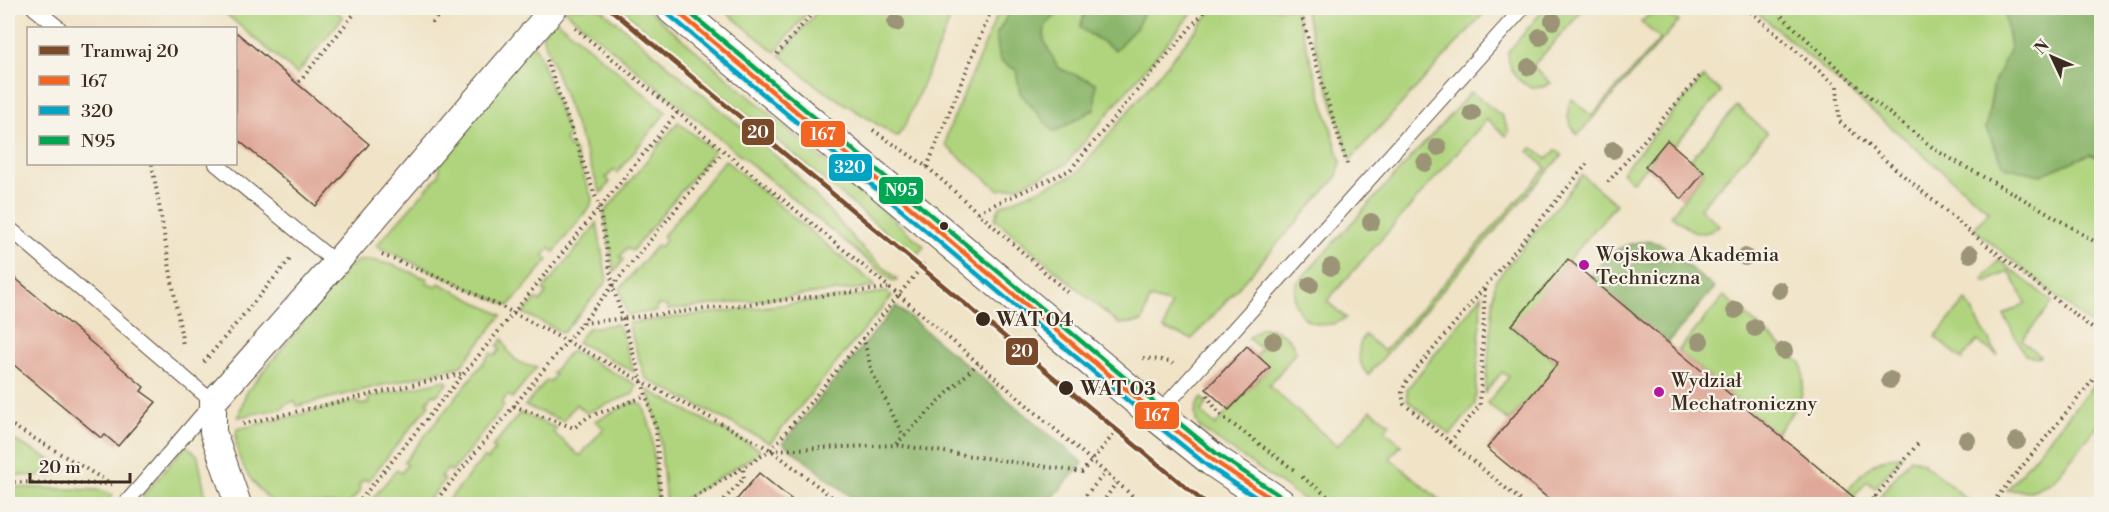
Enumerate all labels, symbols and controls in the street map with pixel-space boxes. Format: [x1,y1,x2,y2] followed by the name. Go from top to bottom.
[27,27,237,165] legend
[2022,27,2082,87] north arrow
[2030,36,2054,59] text: N
[81,40,179,63] text: Tramwaj 20
[81,70,107,93] text: 167
[81,100,113,123] text: 320
[741,118,775,146] line badge: 20
[800,120,846,148] line badge: 167
[747,123,769,143] text: 20
[810,125,836,145] text: 167
[81,130,115,153] text: N95
[828,153,873,182] line badge: 320
[834,158,866,178] text: 320
[878,176,924,205] line badge: N95
[885,181,917,201] text: N95
[938,220,950,232] unlabelled marker
[1595,243,1780,291] place label: Wojskowa Akademia Techniczna
[1577,258,1591,272] marker: Wojskowa Akademia Techniczna
[995,308,1073,333] place label: WAT 04
[974,310,992,328] marker: WAT 04
[1005,337,1039,366] line badge: 20
[1011,342,1033,362] text: 20
[1670,369,1817,417] place label: Wydział Mechatroniczny
[1079,377,1156,402] place label: WAT 03
[1057,379,1075,397] marker: WAT 03
[1652,385,1666,399] marker: Wydział Mechatroniczny
[1134,401,1180,430] line badge: 167
[1144,406,1170,426] text: 167
[30,446,130,484] scale bar
[39,456,81,479] text: 20 m

